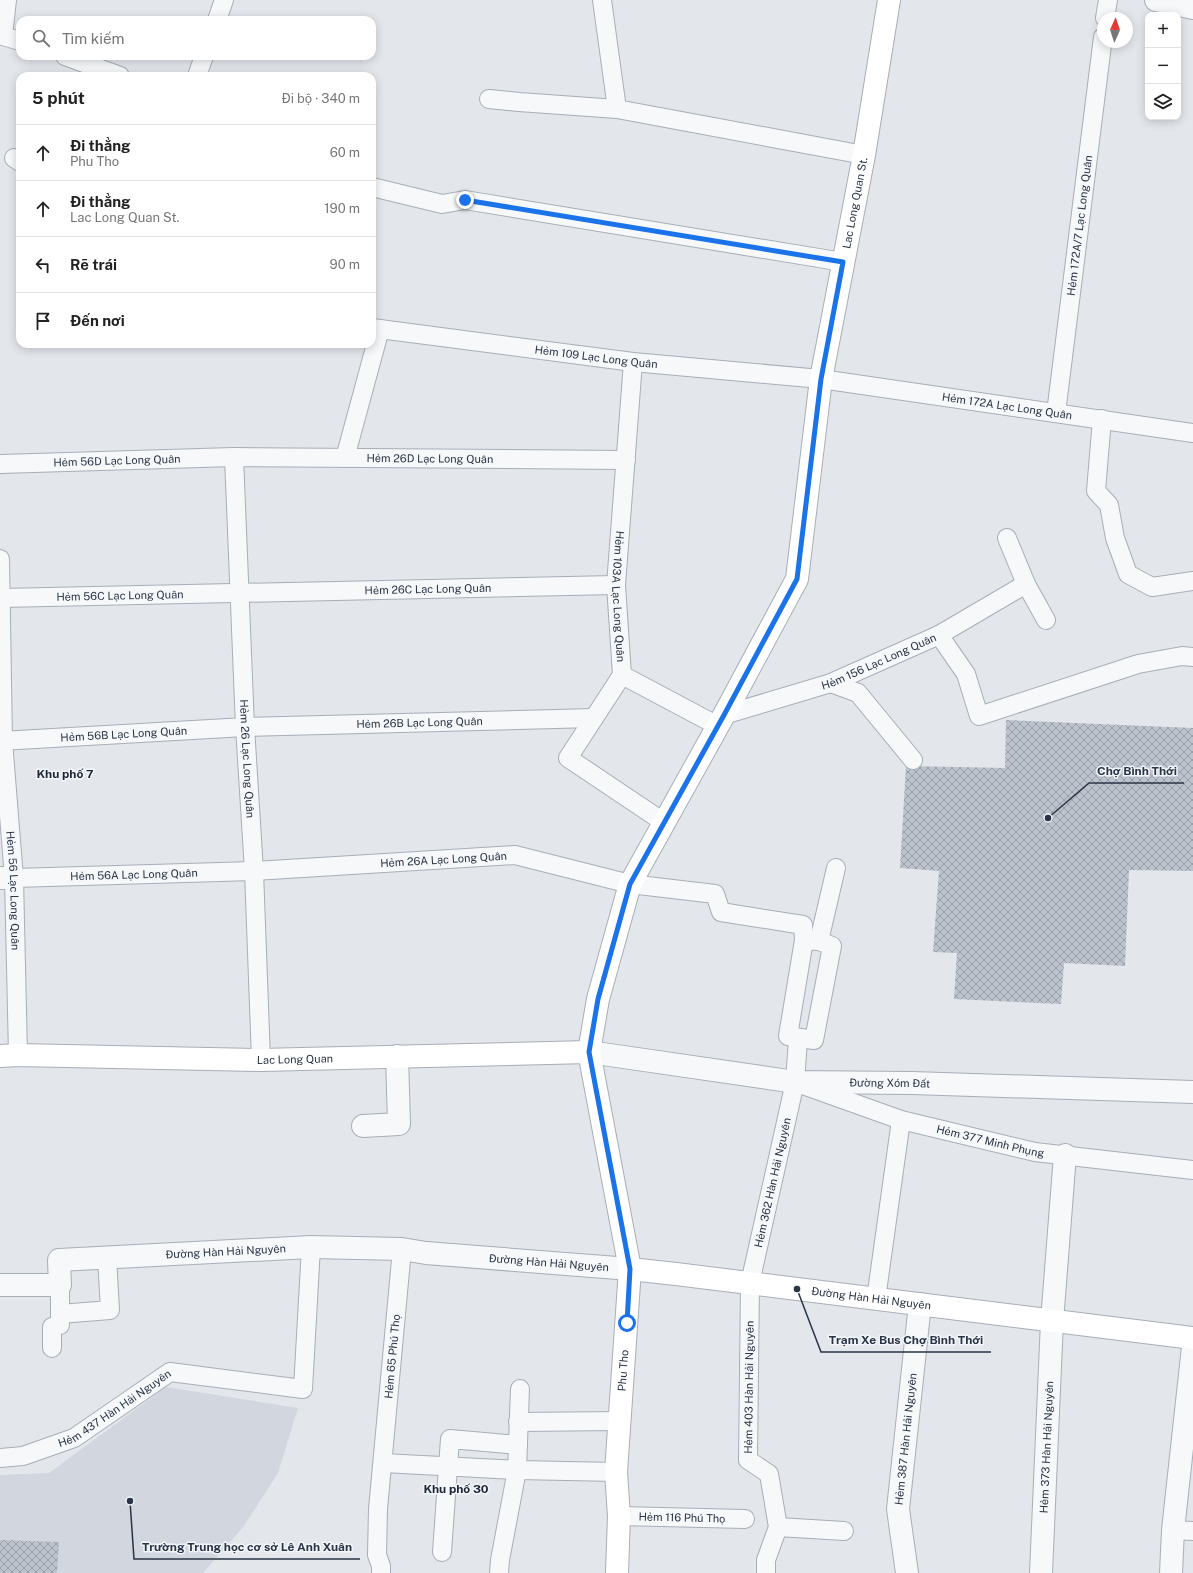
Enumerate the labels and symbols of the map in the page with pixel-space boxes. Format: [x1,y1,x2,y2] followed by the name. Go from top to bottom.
[1097,12,1133,48] north arrow
[1065,154,1094,297] street label: Hẻm 172A/7 Lạc Long Quân
[840,156,869,250] street label: Lac Long Quan St.
[456,191,474,209] route end
[534,343,658,370] street label: Hẻm 109 Lạc Long Quân
[941,391,1073,421] street label: Hẻm 172A Lạc Long Quân
[366,452,493,465] street label: Hẻm 26D Lạc Long Quân
[53,453,181,468] street label: Hẻm 56D Lạc Long Quân
[610,530,627,662] street label: Hẻm 103A Lạc Long Quân
[364,582,491,596] street label: Hẻm 26C Lạc Long Quân
[56,588,184,603] street label: Hẻm 56C Lạc Long Quân
[820,631,938,692] street label: Hẻm 156 Lạc Long Quân
[238,699,257,819] street label: Hẻm 26 Lạc Long Quân
[356,715,483,730] street label: Hẻm 26B Lạc Long Quân
[60,724,188,744] street label: Hẻm 56B Lạc Long Quân
[1089,759,1184,783] callout: Chợ Bình Thới
[1097,764,1177,778] text: Chợ Bình Thới
[36,767,94,781] district label: Khu phố 7
[4,830,22,950] street label: Hẻm 56 Lạc Long Quân
[380,850,507,869] street label: Hẻm 26A Lạc Long Quân
[70,867,198,882] street label: Hẻm 56A Lạc Long Quân
[257,1052,333,1066] street label: Lac Long Quan
[849,1076,930,1090] street label: Đường Xóm Đất
[752,1116,793,1249] street label: Hẻm 362 Hàn Hải Nguyên
[935,1123,1045,1159] street label: Hẻm 377 Minh Phụng
[165,1242,286,1260] street label: Đường Hàn Hải Nguyên
[488,1252,609,1273] street label: Đường Hàn Hải Nguyên
[811,1285,932,1312] street label: Đường Hàn Hải Nguyên
[382,1314,402,1399] street label: Hẻm 65 Phú Thọ
[618,1314,636,1332] route start
[742,1320,756,1454] street label: Hẻm 403 Hàn Hải Nguyên
[821,1328,991,1352] callout: Trạm Xe Bus Chợ Bình Thới
[829,1333,983,1347] text: Trạm Xe Bus Chợ Bình Thới
[616,1349,630,1392] street label: Phu Tho
[56,1367,173,1449] street label: Hẻm 437 Hàn Hải Nguyên
[892,1372,919,1506] street label: Hẻm 387 Hàn Hải Nguyên
[1038,1381,1055,1514] street label: Hẻm 373 Hàn Hải Nguyên
[423,1482,489,1496] district label: Khu phố 30
[638,1510,726,1525] street label: Hẻm 116 Phú Thọ
[134,1535,360,1559] callout: Trường Trung học cơ sở Lê Anh Xuân
[142,1540,352,1554] text: Trường Trung học cơ sở Lê Anh Xuân

